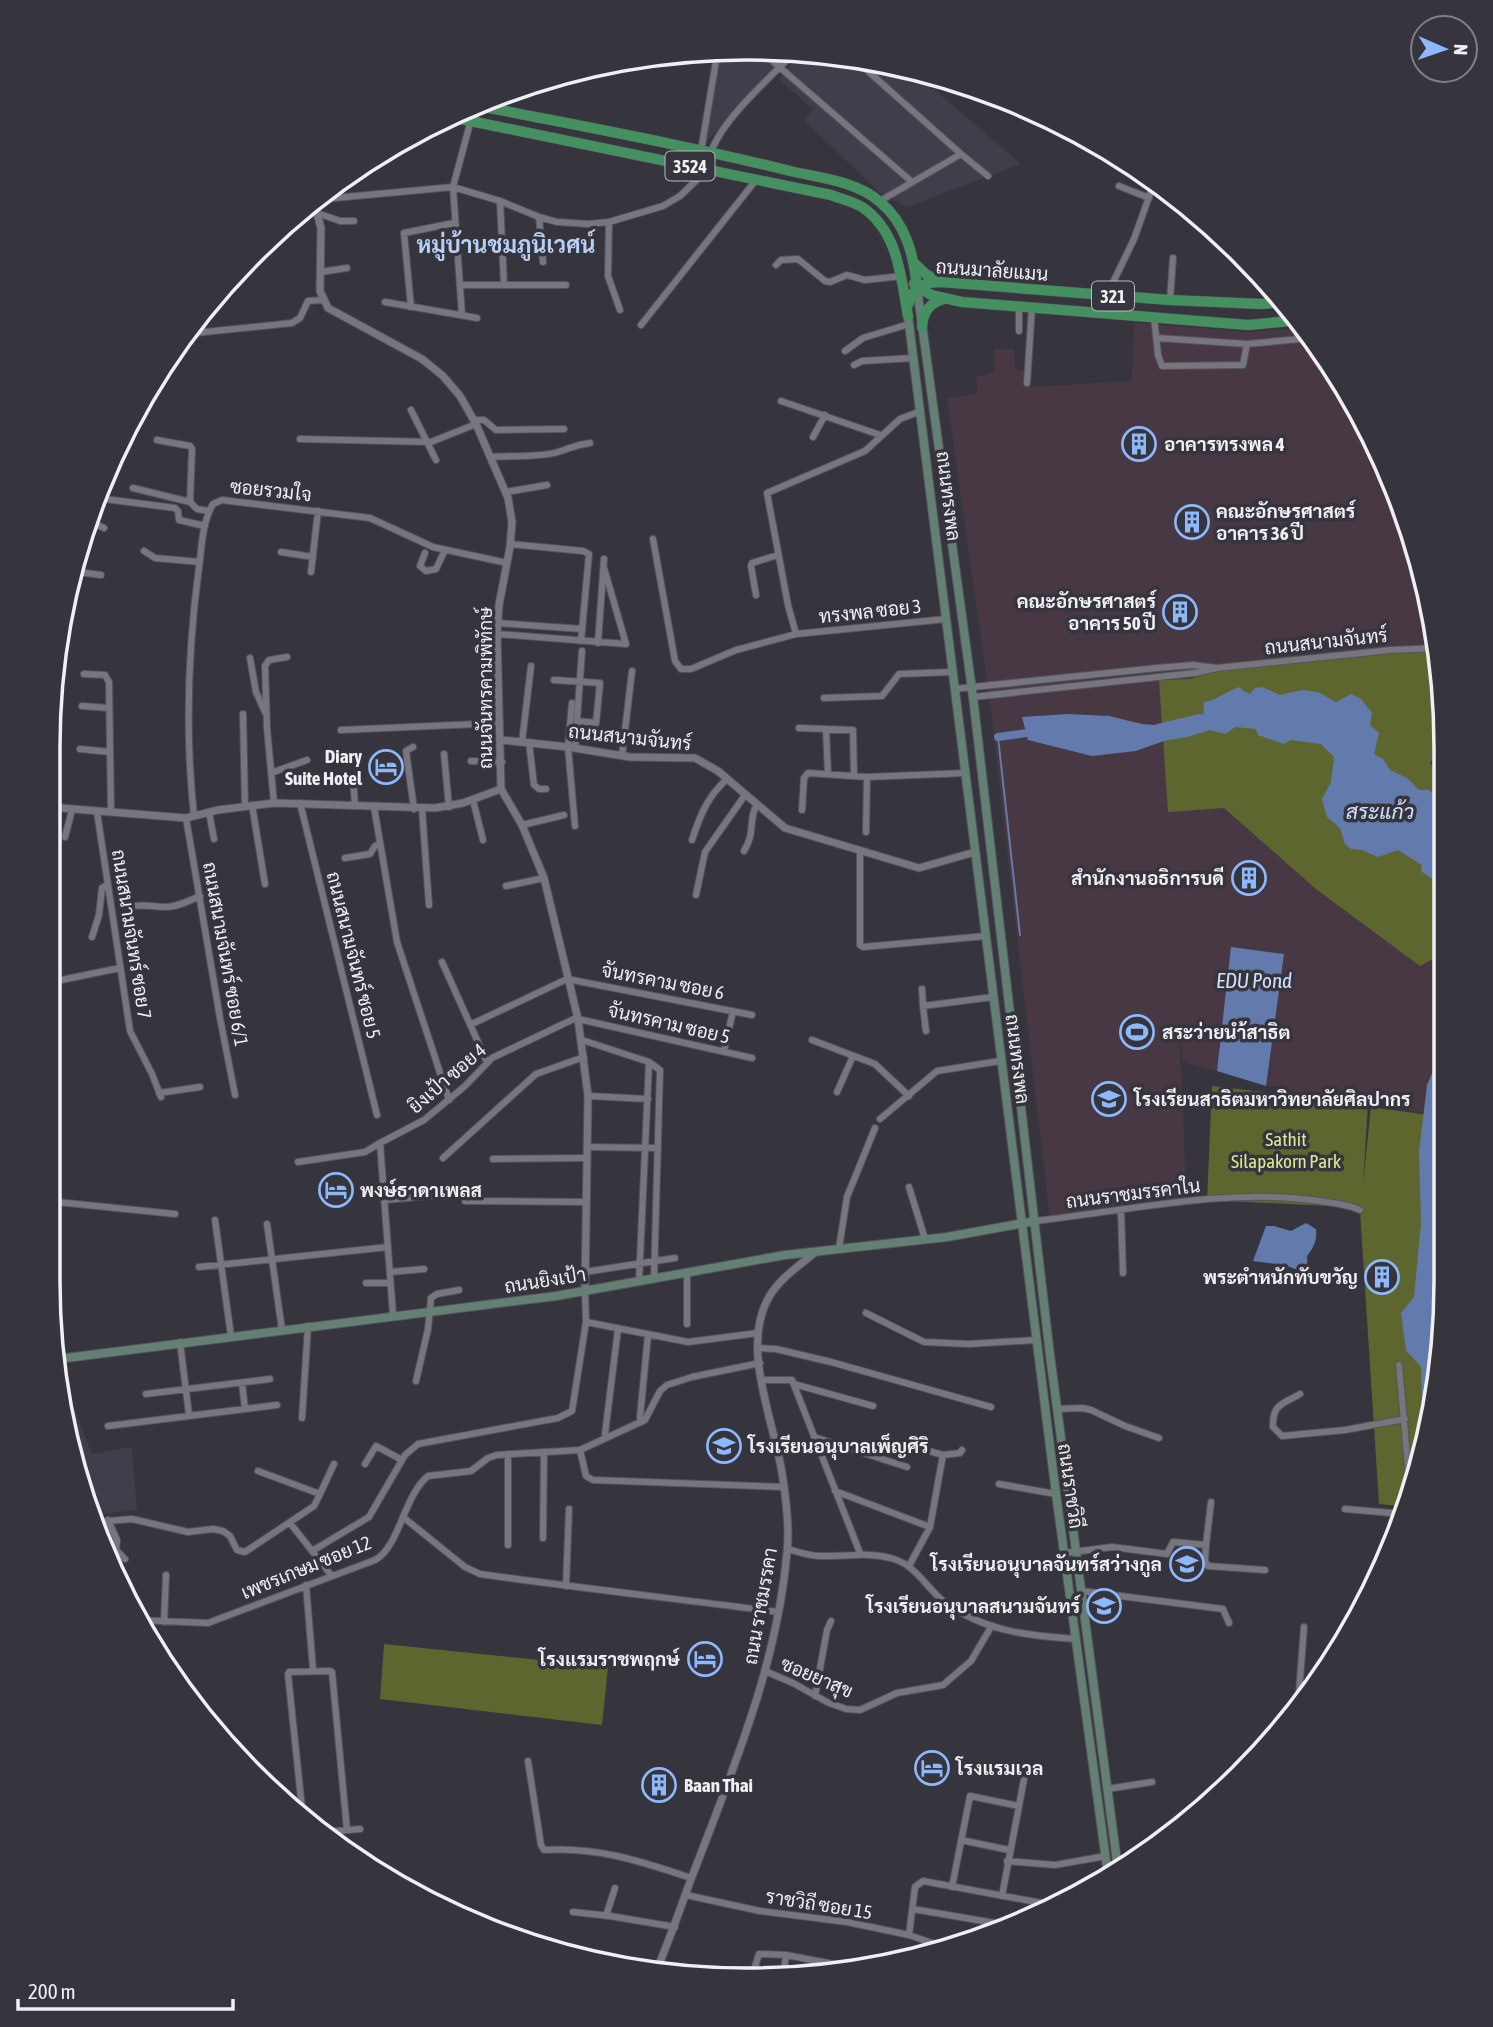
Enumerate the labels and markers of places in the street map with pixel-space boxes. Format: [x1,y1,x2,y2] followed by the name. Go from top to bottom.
[1120,425,1158,463] building icon: อาคารทรงพล 4
[1164,433,1285,455] place label: อาคารทรงพล 4
[1216,499,1357,544] place label: คณะอักษรศาสตร์ อาคาร 36 ปี
[1173,503,1211,541] building icon: คณะอักษรศาสตร์ อาคาร 36 ปี
[1017,589,1157,634] place label: คณะอักษรศาสตร์ อาคาร 50 ปี
[1161,593,1199,631] building icon: คณะอักษรศาสตร์ อาคาร 50 ปี
[285,745,363,789] place label: Diary Suite Hotel
[367,748,405,786] hotel icon: Diary Suite Hotel
[1230,859,1268,897] building icon: สำนักงานอธิการบดี
[1071,866,1224,889] place label: สำนักงานอธิการบดี
[1118,1013,1156,1051] sports icon: สระว่ายนำ้สาธิต
[1162,1021,1290,1043] place label: สระว่ายนำ้สาธิต
[1090,1080,1128,1118] school or university icon: โรงเรียนสาธิตมหาวิทยาลัยศิลปากร
[1133,1087,1411,1110] place label: โรงเรียนสาธิตมหาวิทยาลัยศิลปากร
[317,1171,355,1209] hotel icon: พงษ์ธาดาเพลส
[360,1178,482,1201] place label: พงษ์ธาดาเพลส
[1363,1258,1401,1296] building icon: พระตำหนักทับขวัญ
[1203,1266,1358,1289] place label: พระตำหนักทับขวัญ
[705,1427,743,1465] school or university icon: โรงเรียนอนุบาลเพ็ญศิริ
[747,1433,928,1461] place label: โรงเรียนอนุบาลเพ็ญศิริ
[1168,1545,1206,1583] school or university icon: โรงเรียนอนุบาลจันทร์สว่างกูล
[930,1552,1162,1579] place label: โรงเรียนอนุบาลจันทร์สว่างกูล
[1085,1587,1123,1625] school or university icon: โรงเรียนอนุบาลสนามจันทร์
[865,1594,1081,1621] place label: โรงเรียนอนุบาลสนามจันทร์
[686,1640,724,1678] hotel icon: โรงแรมราชพฤกษ์
[538,1647,680,1671] place label: โรงแรมราชพฤกษ์
[913,1749,951,1787] hotel icon: โรงแรมเวล
[955,1756,1043,1779] place label: โรงแรมเวล
[640,1766,678,1804] building icon: Baan Thai
[684,1774,753,1796] place label: Baan Thai

